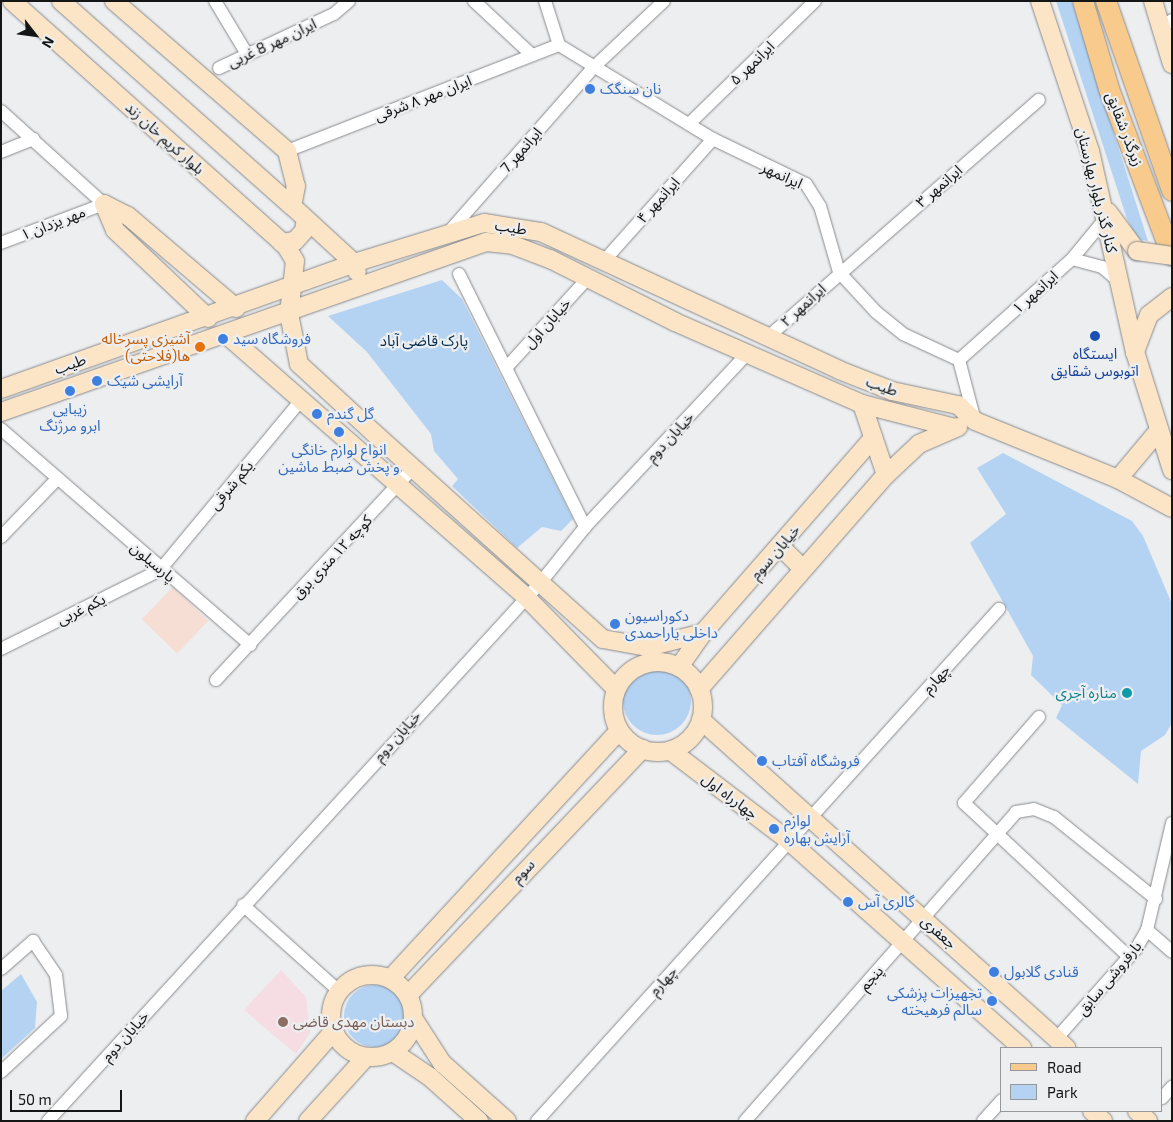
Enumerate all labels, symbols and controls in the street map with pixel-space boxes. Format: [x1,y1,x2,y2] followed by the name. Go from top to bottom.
[10,10,60,60] north arrow
[225,15,319,71] street label: ایران مهر 8 غربی
[39,34,58,51] text: N
[726,37,778,89] street label: ایرانمهر ۵
[372,71,474,125] street label: ایران مهر ٨ شرقی
[600,80,661,98] place label: نان سنگک
[584,83,596,95] marker: نان سنگک
[1103,89,1147,169] street label: زیرگذر شقایق
[122,98,208,178] street label: بلوار کریم خان زند
[496,124,546,176] street label: ایرانمهر 7
[1073,125,1121,255] street label: کنار گذر بلوار بهارستان
[759,158,805,192] street label: ایرانمهر
[912,161,966,211] street label: ایرانمهر ۳
[633,173,683,227] street label: ایرانمهر ۴
[18,202,88,244] street label: مهر یزدان ۱
[494,216,528,238] street label: طیب
[1008,267,1062,317] street label: ایرانمهر ۱
[776,280,830,330] street label: ایرانمهر ۲
[520,294,574,352] street label: خیابان اول
[101,329,190,364] place label: آشپزی پسرخاله ها(فلاحتی)
[233,330,311,348] place label: فروشگاه سید
[1089,330,1101,342] marker: ایستگاه اتوبوس شقایق
[380,332,468,350] park label: پارک قاضی آباد
[217,333,229,345] marker: فروشگاه سید
[194,341,206,353] marker: آشپزی پسرخاله ها(فلاحتی)
[1051,344,1139,379] place label: ایستگاه اتوبوس شقایق
[52,350,88,378] street label: طیب
[107,372,183,390] place label: آرایشی شیک
[864,372,900,400] street label: طیب
[91,375,103,387] marker: آرایشی شیک
[64,385,76,397] marker: زیبایی ابرو مرژنگ
[39,399,101,434] place label: زیبایی ابرو مرژنگ
[327,405,374,423] place label: گل گندم
[311,408,323,420] marker: گل گندم
[642,408,698,466] street label: خیابان دوم
[333,426,345,438] marker: انواع لوازم خانگی و پخش ضبط ماشین
[278,440,400,475] place label: انواع لوازم خانگی و پخش ضبط ماشین
[205,457,257,513] street label: یکم شرقی
[288,511,376,603] street label: کوچه ۱۲ متری برق
[746,521,804,583] street label: خیابان سوم
[127,538,179,586] street label: پارسیلون
[54,590,108,628] street label: یکم غربی
[625,606,718,641] place label: دکوراسیون داخلی یاراحمدی
[609,618,621,630] marker: دکوراسیون داخلی یاراحمدی
[918,661,954,697] street label: چهارم
[1056,684,1117,702] place label: مناره آجری
[1121,687,1133,699] marker: مناره آجری
[370,707,424,765] street label: خیابان دوم
[772,752,860,770] place label: فروشگاه آفتاب
[756,755,768,767] marker: فروشگاه آفتاب
[699,769,761,823] street label: چهارراه اول
[784,811,850,846] place label: لوازم آرایش بهاره
[768,823,780,835] marker: لوازم آرایش بهاره
[508,855,538,887] street label: سوم
[858,893,915,911] place label: گالری آس
[842,896,854,908] marker: گالری آس
[918,911,960,953] street label: جعفری
[1073,937,1145,1019] street label: بارفروشی سابق
[855,962,887,994] street label: پنجم
[645,963,681,999] street label: چهارم
[1004,963,1079,981] place label: قنادی گلابول
[988,966,1000,978] marker: قنادی گلابول
[887,983,982,1018] place label: تجهیزات پزشکی سالم فرهیخته
[986,995,998,1007] marker: تجهیزات پزشکی سالم فرهیخته
[98,1007,152,1065] street label: خیابان دوم
[293,1013,414,1031] place label: دبستان مهدی قاضی
[277,1016,289,1028] marker: دبستان مهدی قاضی
[1000,1047,1163,1112] legend
[1047,1058,1082,1076] text: Road
[12,1080,125,1112] scale bar
[1047,1083,1078,1101] text: Park
[18,1090,52,1108] text: 50 m

